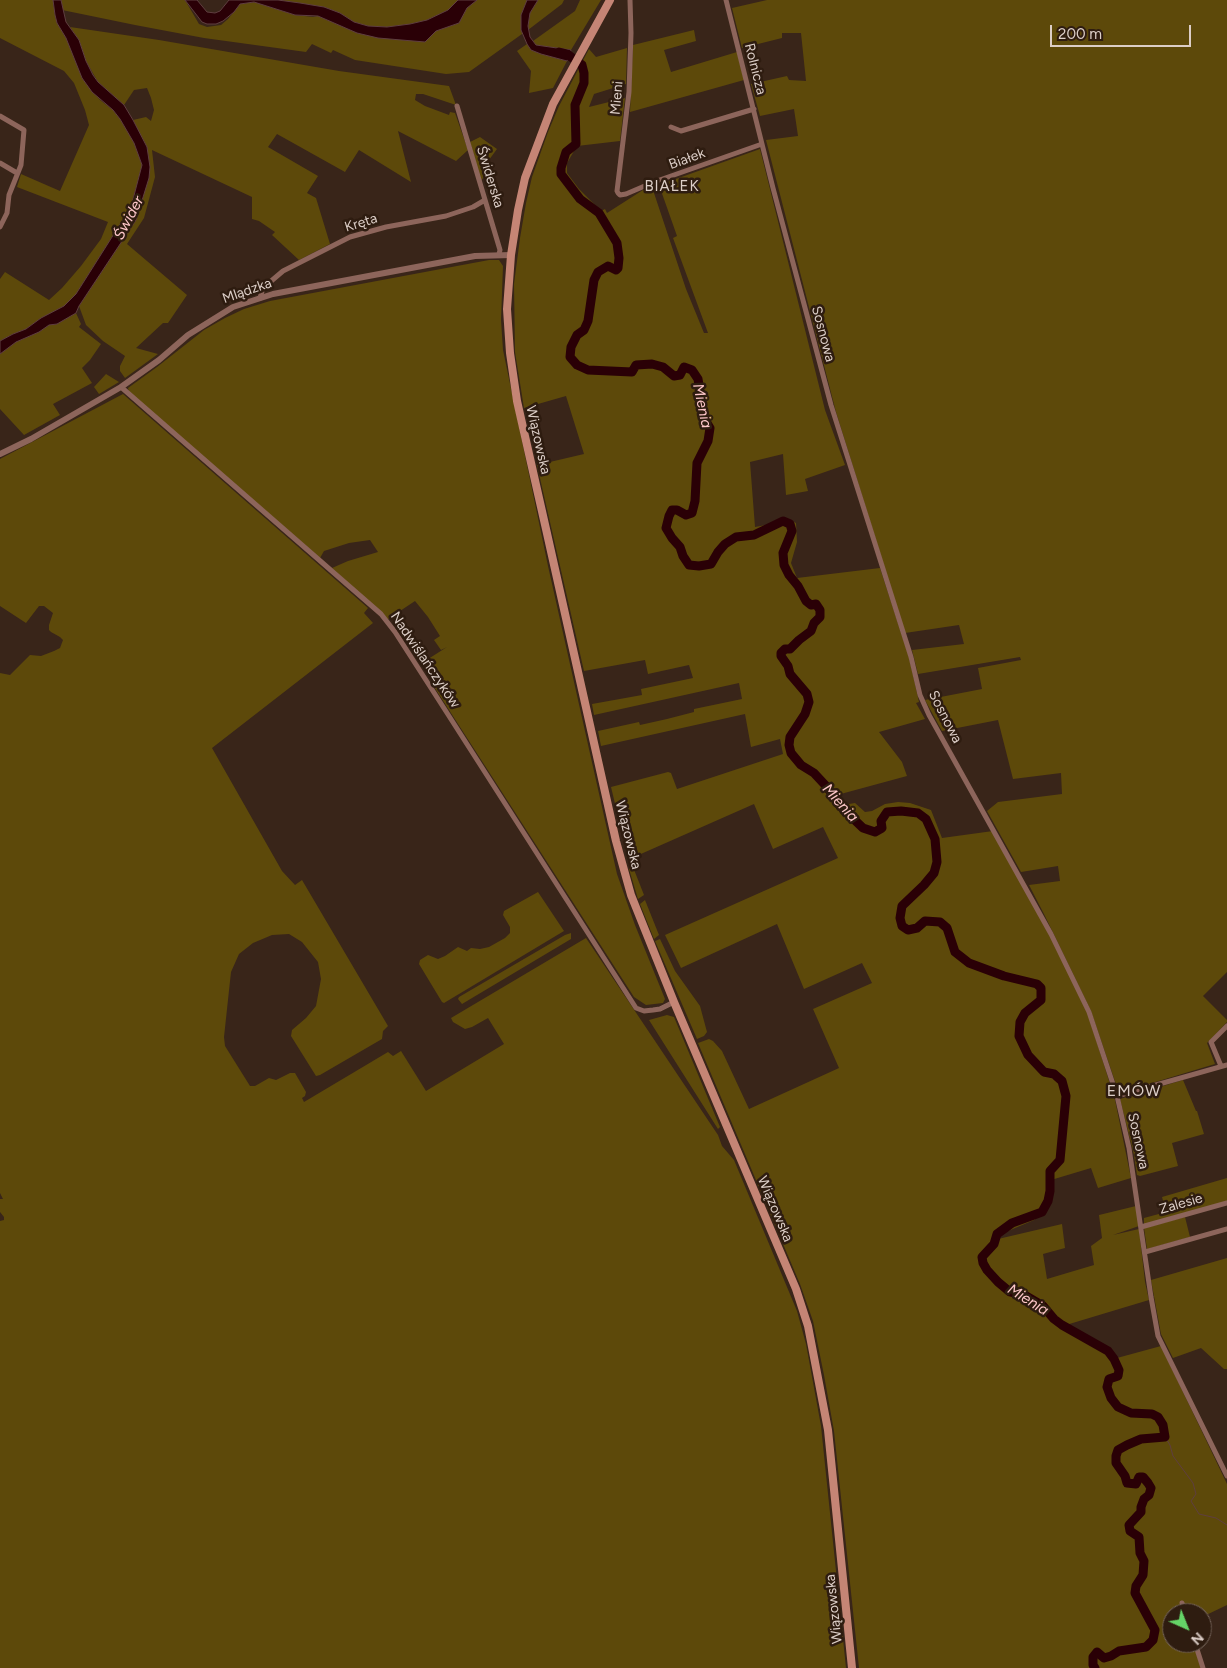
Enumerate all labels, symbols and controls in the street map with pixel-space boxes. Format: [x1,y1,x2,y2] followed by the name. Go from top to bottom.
[1052,15,1193,47] scale bar
[1058,25,1102,43] text: 200 m
[740,41,770,97] street label: Rolnicza
[607,80,627,116] street label: Mieni
[473,144,507,210] street label: Świderska
[667,145,707,173] street label: Białek
[644,178,700,196] district label: BIAŁEK
[110,193,148,243] water label: Świder
[343,210,379,236] street label: Kręta
[220,275,274,307] street label: Mlądzka
[808,304,838,364] street label: Sosnowa
[689,382,715,430] water label: Mienia
[522,404,554,476] street label: Wiązowska
[387,609,463,711] street label: Nadwiślańczyków
[925,688,965,746] street label: Sosnowa
[818,780,862,826] water label: Mienia
[611,799,645,871] street label: Wiązowska
[1106,1081,1162,1101] district label: EMÓW
[1124,1111,1152,1171] street label: Sosnowa
[754,1174,796,1244] street label: Wiązowska
[1157,1190,1205,1218] street label: Zalesie
[1004,1280,1052,1320] water label: Mienia
[822,1573,846,1645] street label: Wiązowska
[1162,1603,1212,1653] north arrow
[1187,1629,1207,1648] text: N

